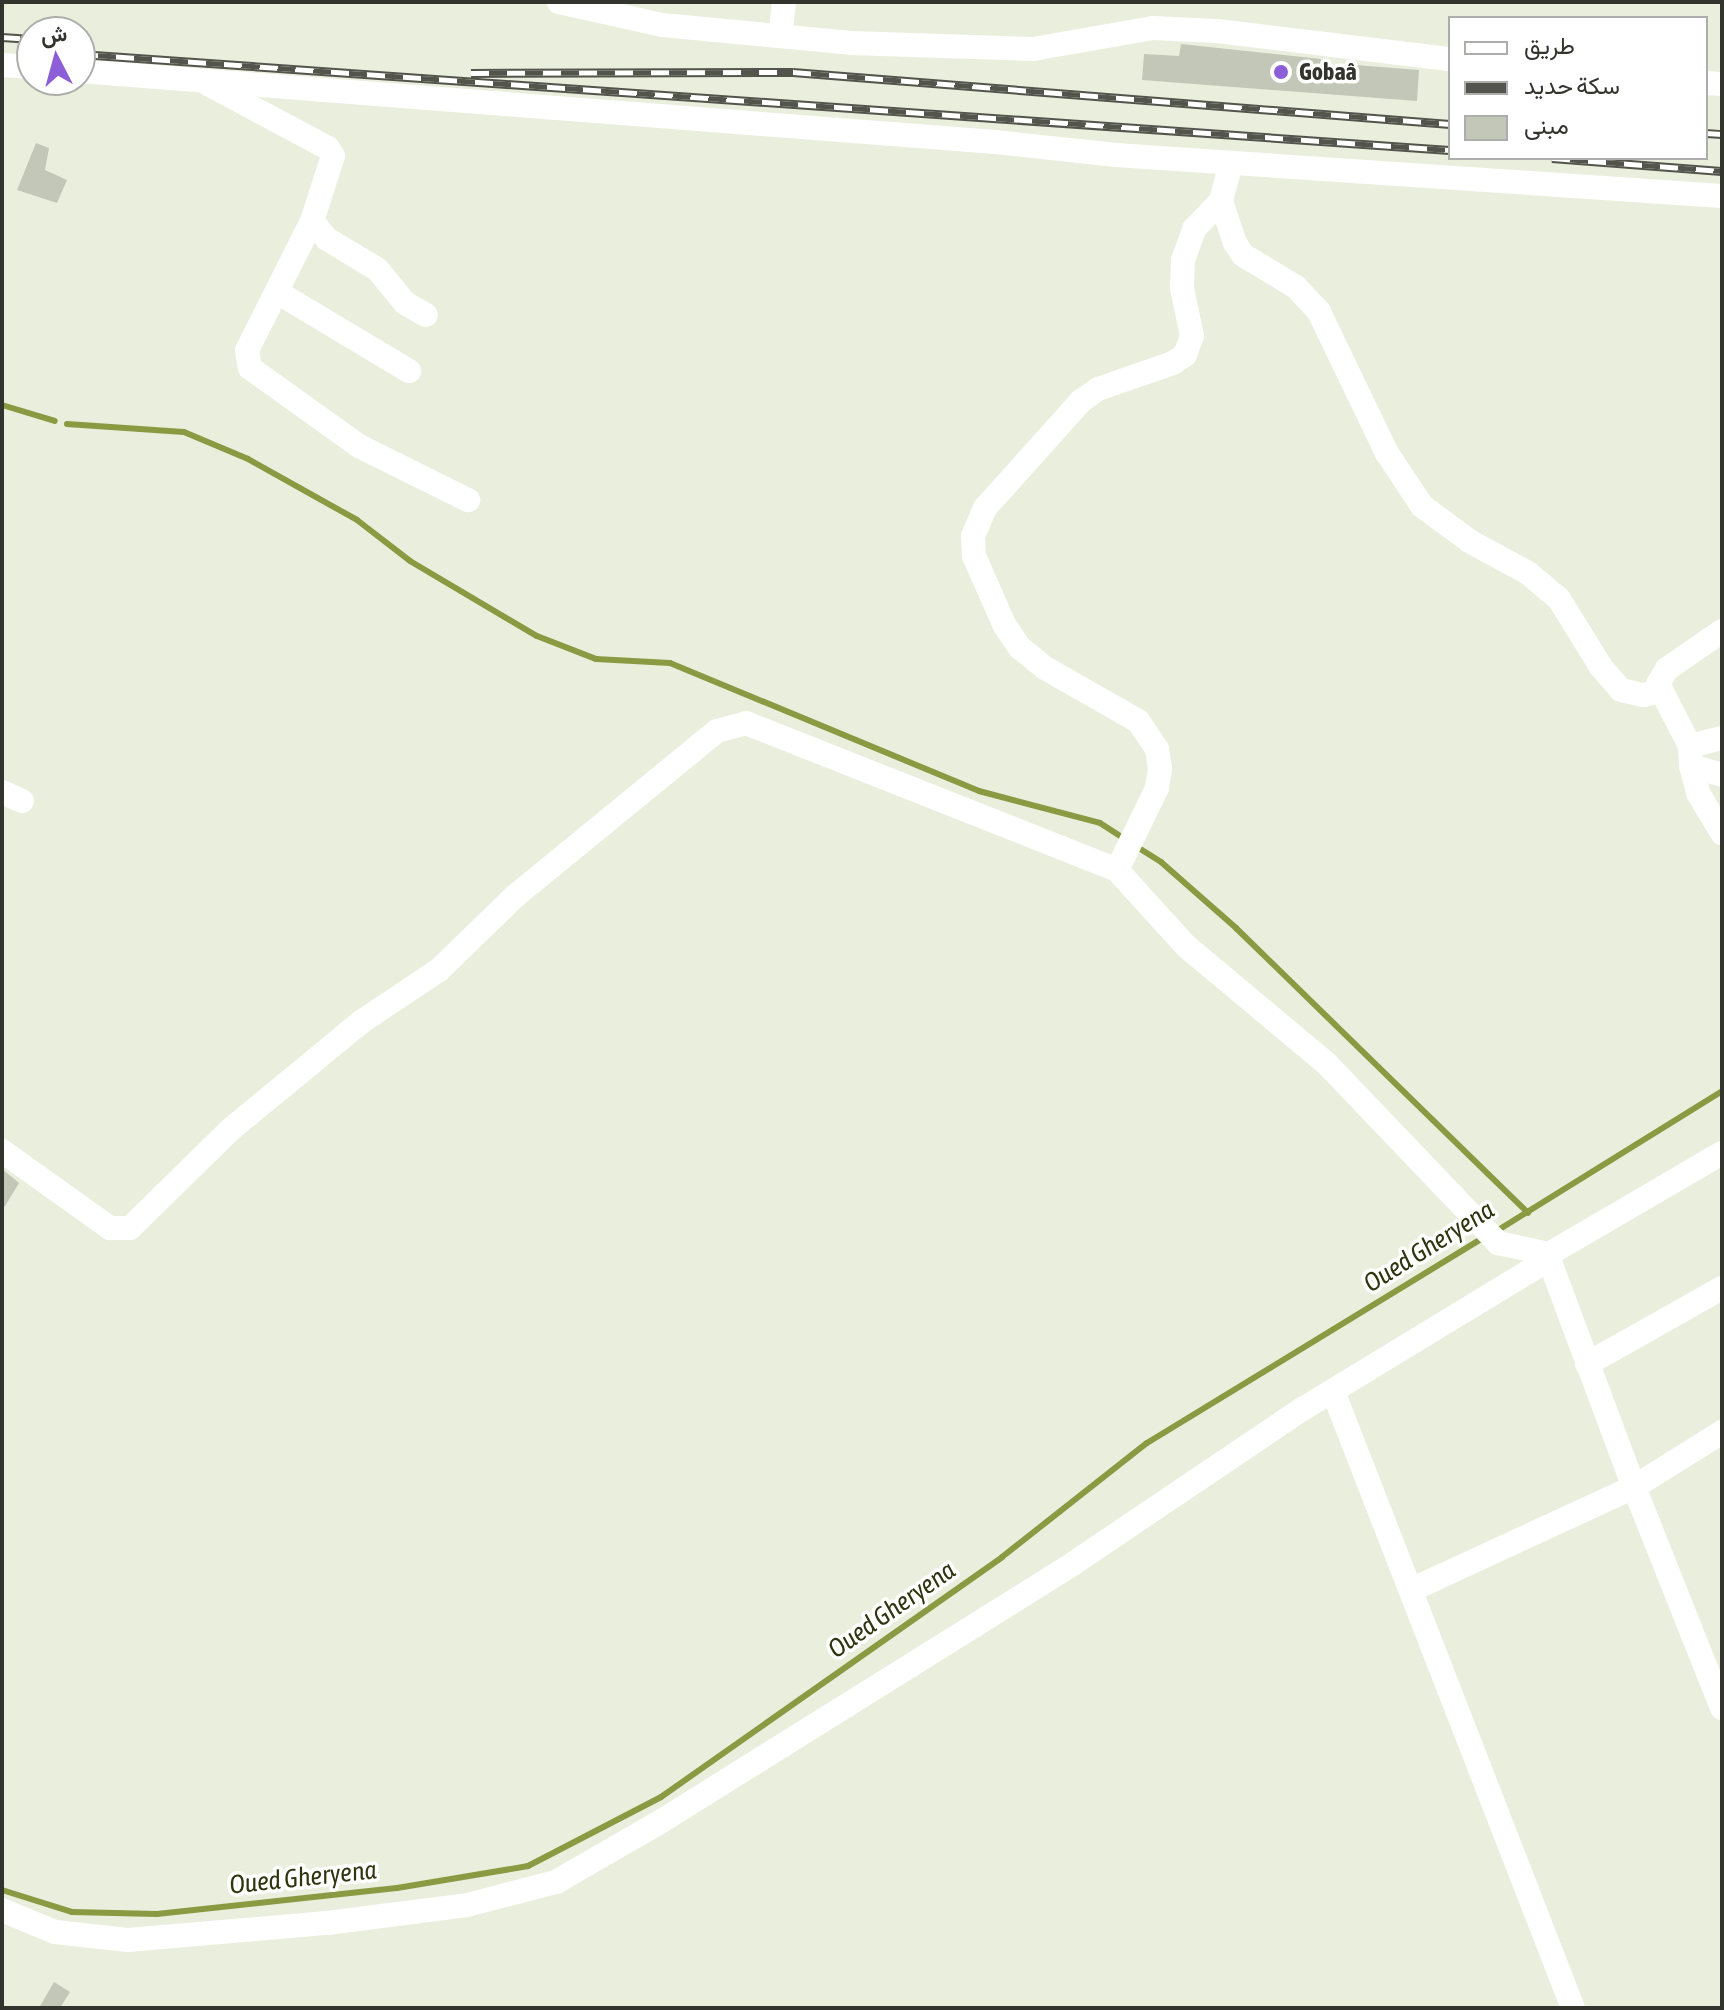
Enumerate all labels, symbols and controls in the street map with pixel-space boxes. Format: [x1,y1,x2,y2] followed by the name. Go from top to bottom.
[16,16,96,96] north arrow
[1448,16,1708,160] legend
[39,20,68,48] text: ش
[1524,32,1575,59] text: طريق
[1299,58,1357,86] place label: Gobaâ
[1270,61,1292,83] marker: Gobaâ
[1524,72,1620,99] text: سكة حديد
[1524,112,1569,139] text: مبنى
[1358,1195,1500,1299] water label: Oued Gheryena
[823,1555,961,1665] water label: Oued Gheryena
[228,1855,378,1901] water label: Oued Gheryena

